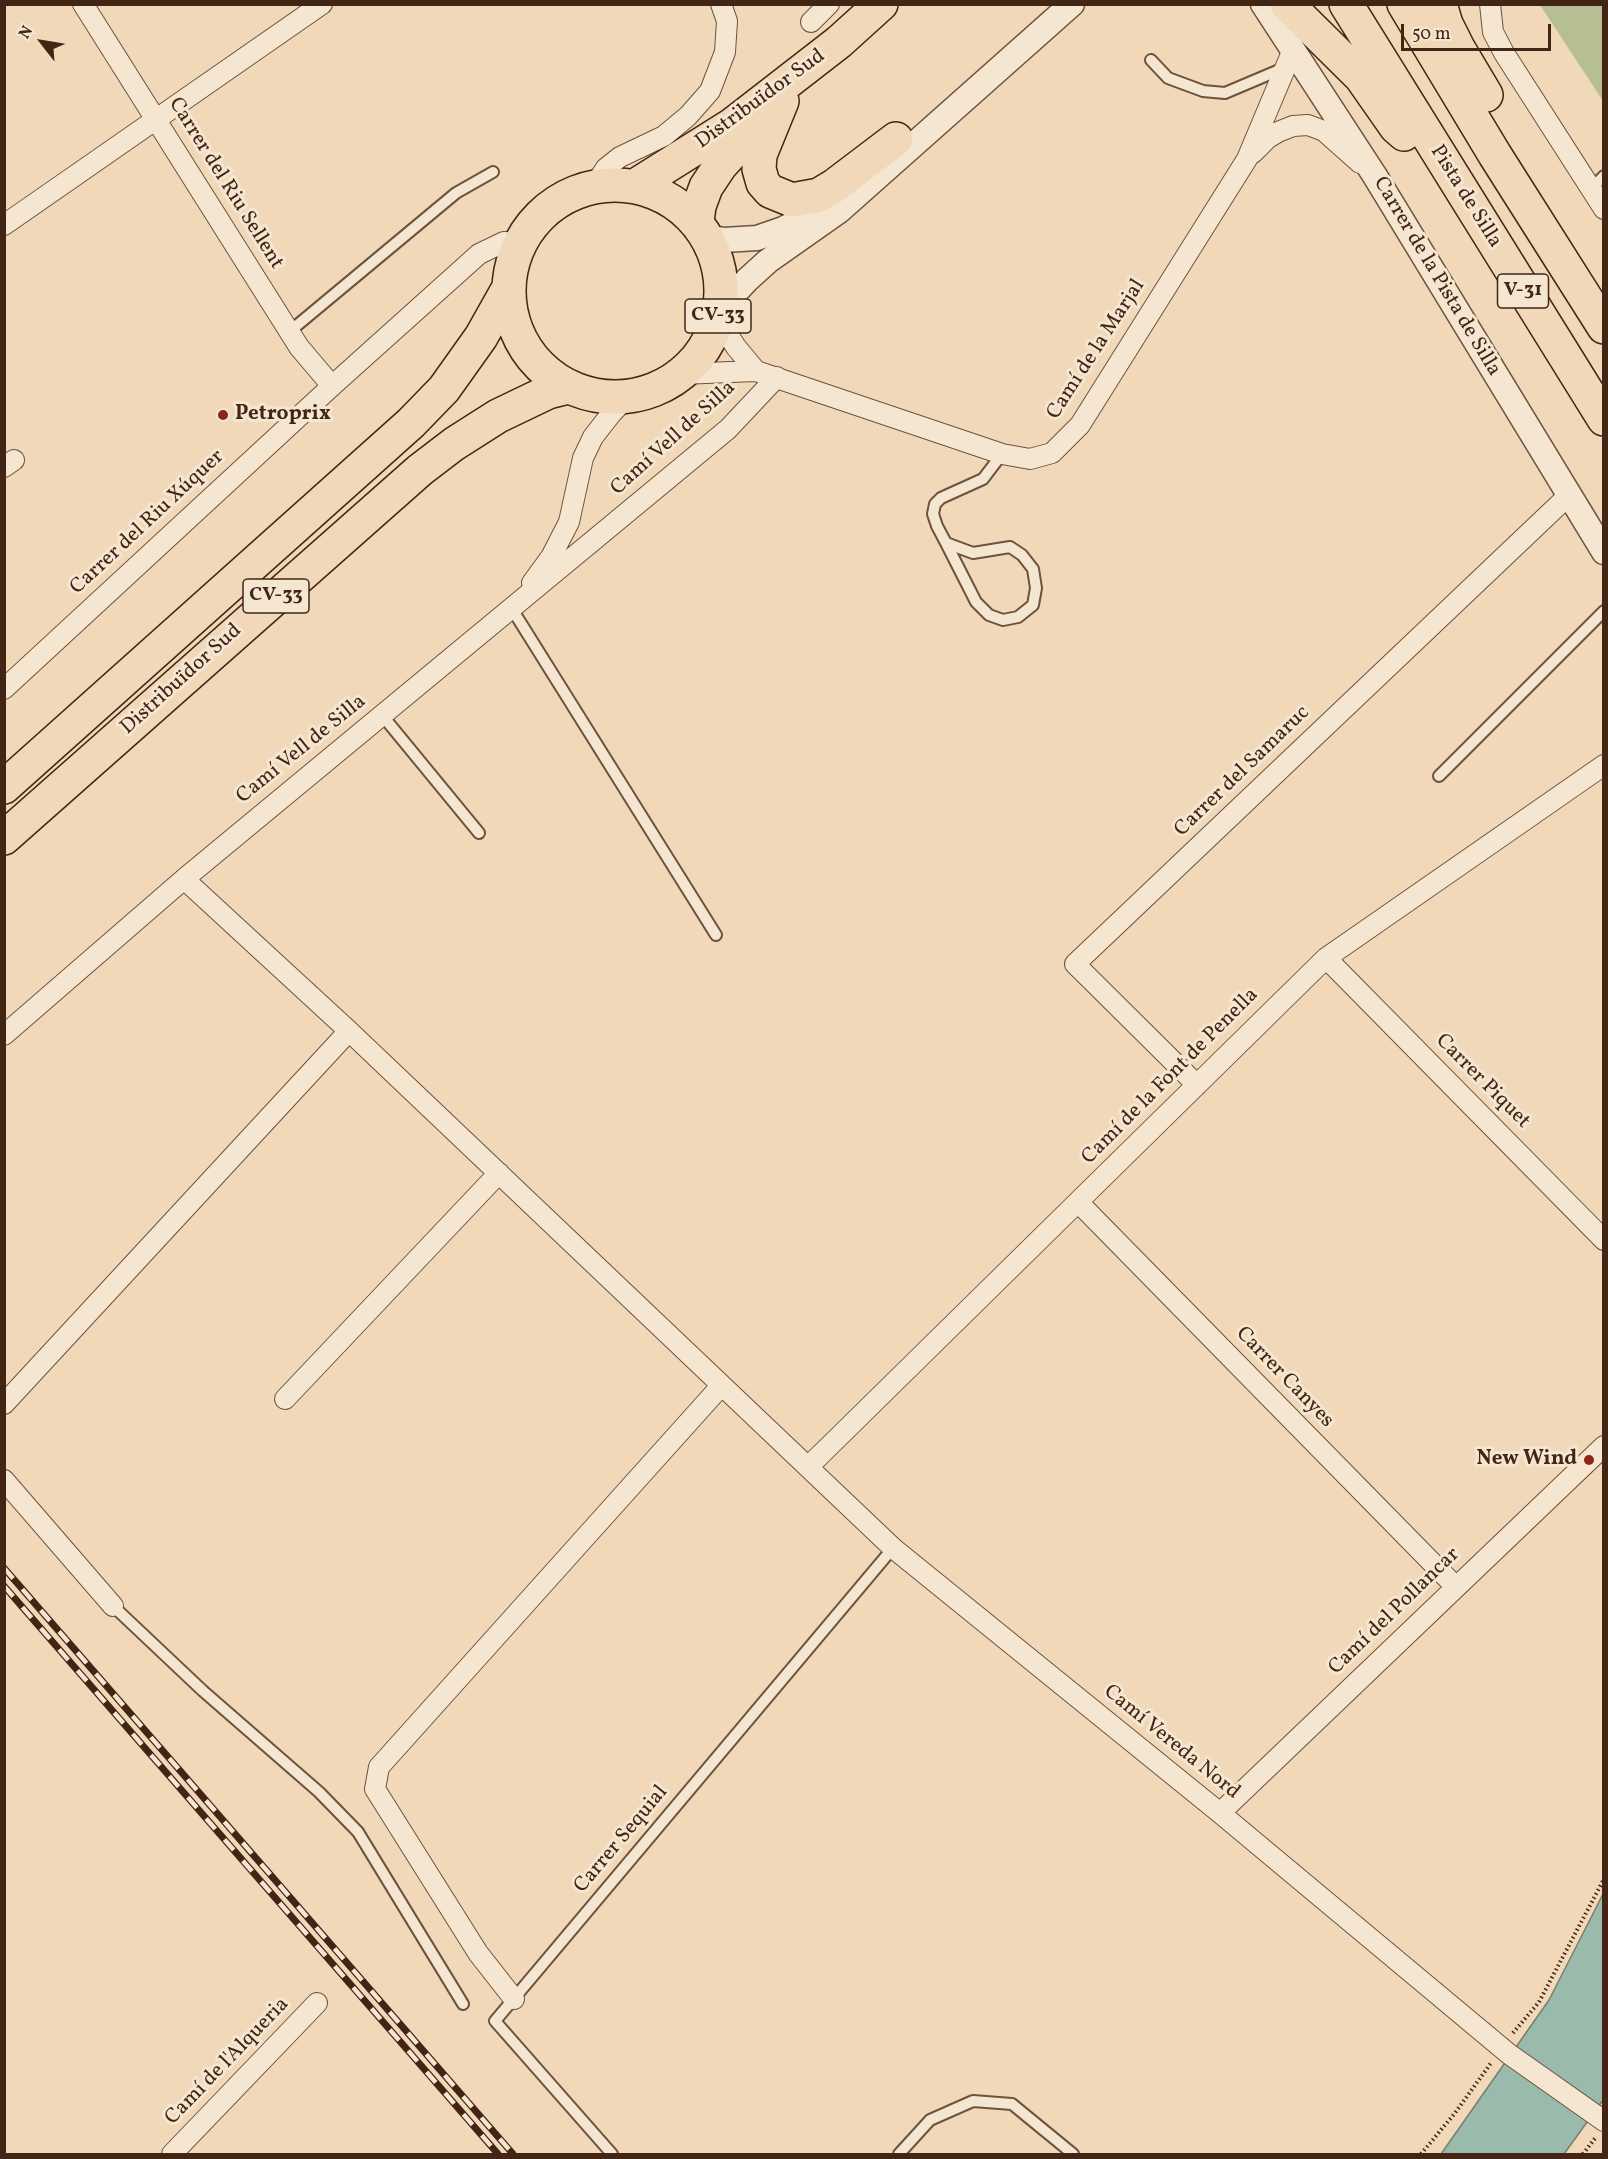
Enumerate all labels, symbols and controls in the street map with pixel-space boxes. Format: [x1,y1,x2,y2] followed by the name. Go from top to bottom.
[12,12,72,72] north arrow
[1404,12,1554,50] scale bar
[14,22,39,43] text: N
[1412,22,1451,47] text: 50 m
[691,45,831,155] street label: Distribuïdor Sud
[162,93,288,275] street label: Carrer del Riu Sellent
[1423,141,1507,253] street label: Pista de Silla
[1366,173,1506,381] street label: Carrer de la Pista de Silla
[1498,274,1549,308] road number: V-31
[1042,275,1152,425] street label: Camí de la Marjal
[685,299,751,333] road number: CV-33
[606,376,742,502] street label: Camí Vell de Silla
[235,402,331,428] place label: Petroprix
[216,408,230,422] marker: Petroprix
[66,445,230,601] street label: Carrer del Riu Xúquer
[243,579,309,613] road number: CV-33
[116,619,248,741] street label: Distribuïdor Sud
[232,690,372,810] street label: Camí Vell de Silla
[1170,701,1316,843] street label: Carrer del Samaruc
[1077,983,1265,1171] street label: Camí de la Font de Penella
[1429,1029,1535,1135] street label: Carrer Piquet
[1230,1322,1338,1434] street label: Carrer Canyes
[1477,1447,1577,1473] place label: New Wind
[1582,1453,1596,1467] marker: New Wind
[1324,1543,1466,1681] street label: Camí del Pollancar
[1098,1680,1244,1806] street label: Camí Vereda Nord
[570,1781,674,1899] street label: Carrer Sequial
[161,1993,295,2131] street label: Camí de l'Alqueria

